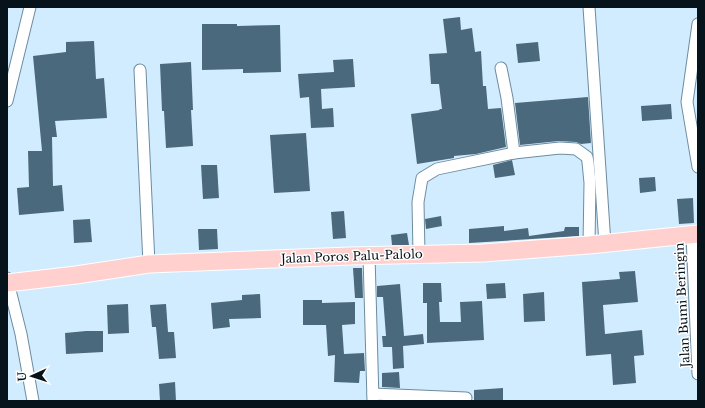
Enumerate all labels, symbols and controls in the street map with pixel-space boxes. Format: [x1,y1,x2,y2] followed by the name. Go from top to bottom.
[671,242,693,370] street label: Jalan Bumi Beringin
[279,246,423,266] street label: Jalan Poros Palu-Palolo
[12,356,52,396] north arrow
[15,371,29,382] text: U

